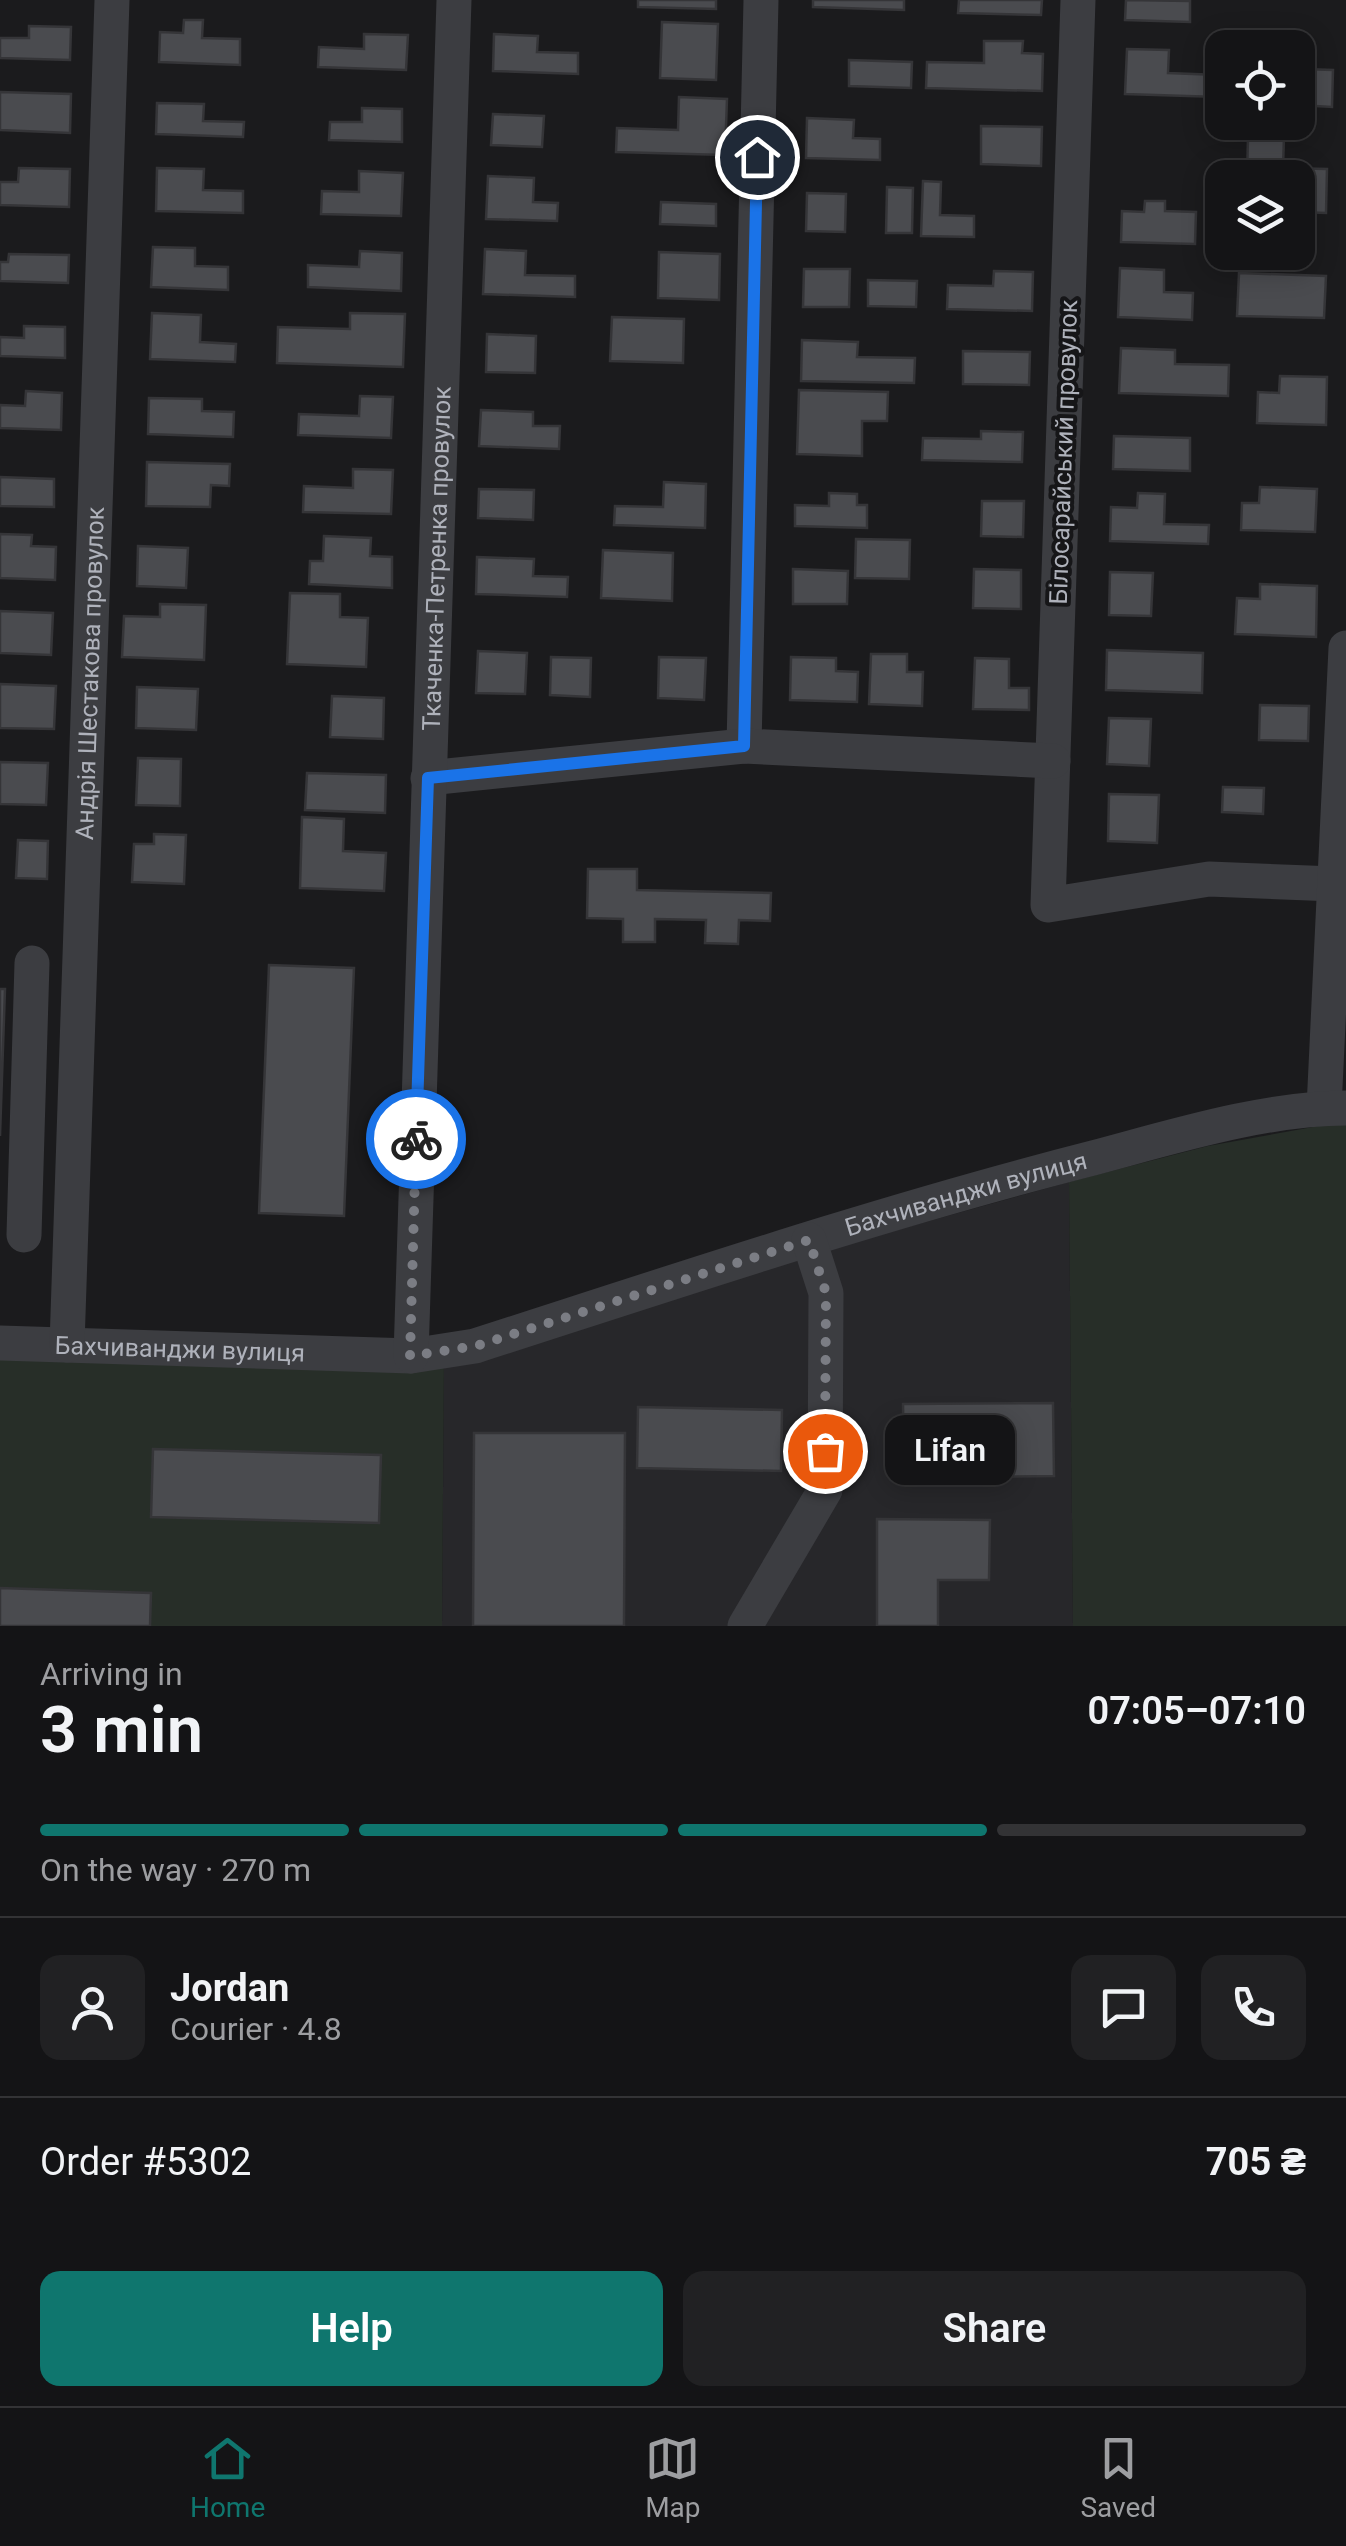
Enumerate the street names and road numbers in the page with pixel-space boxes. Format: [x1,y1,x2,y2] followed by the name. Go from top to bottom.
[1044,299,1083,605] street label: Білосарайський провулок
[417,385,457,731] street label: Ткаченка-Петренка провулок
[70,506,110,840] street label: Андрія Шестакова провулок
[841,1146,1090,1242] street label: Бахчиванджи вулиця
[54,1331,305,1368] street label: Бахчиванджи вулиця

